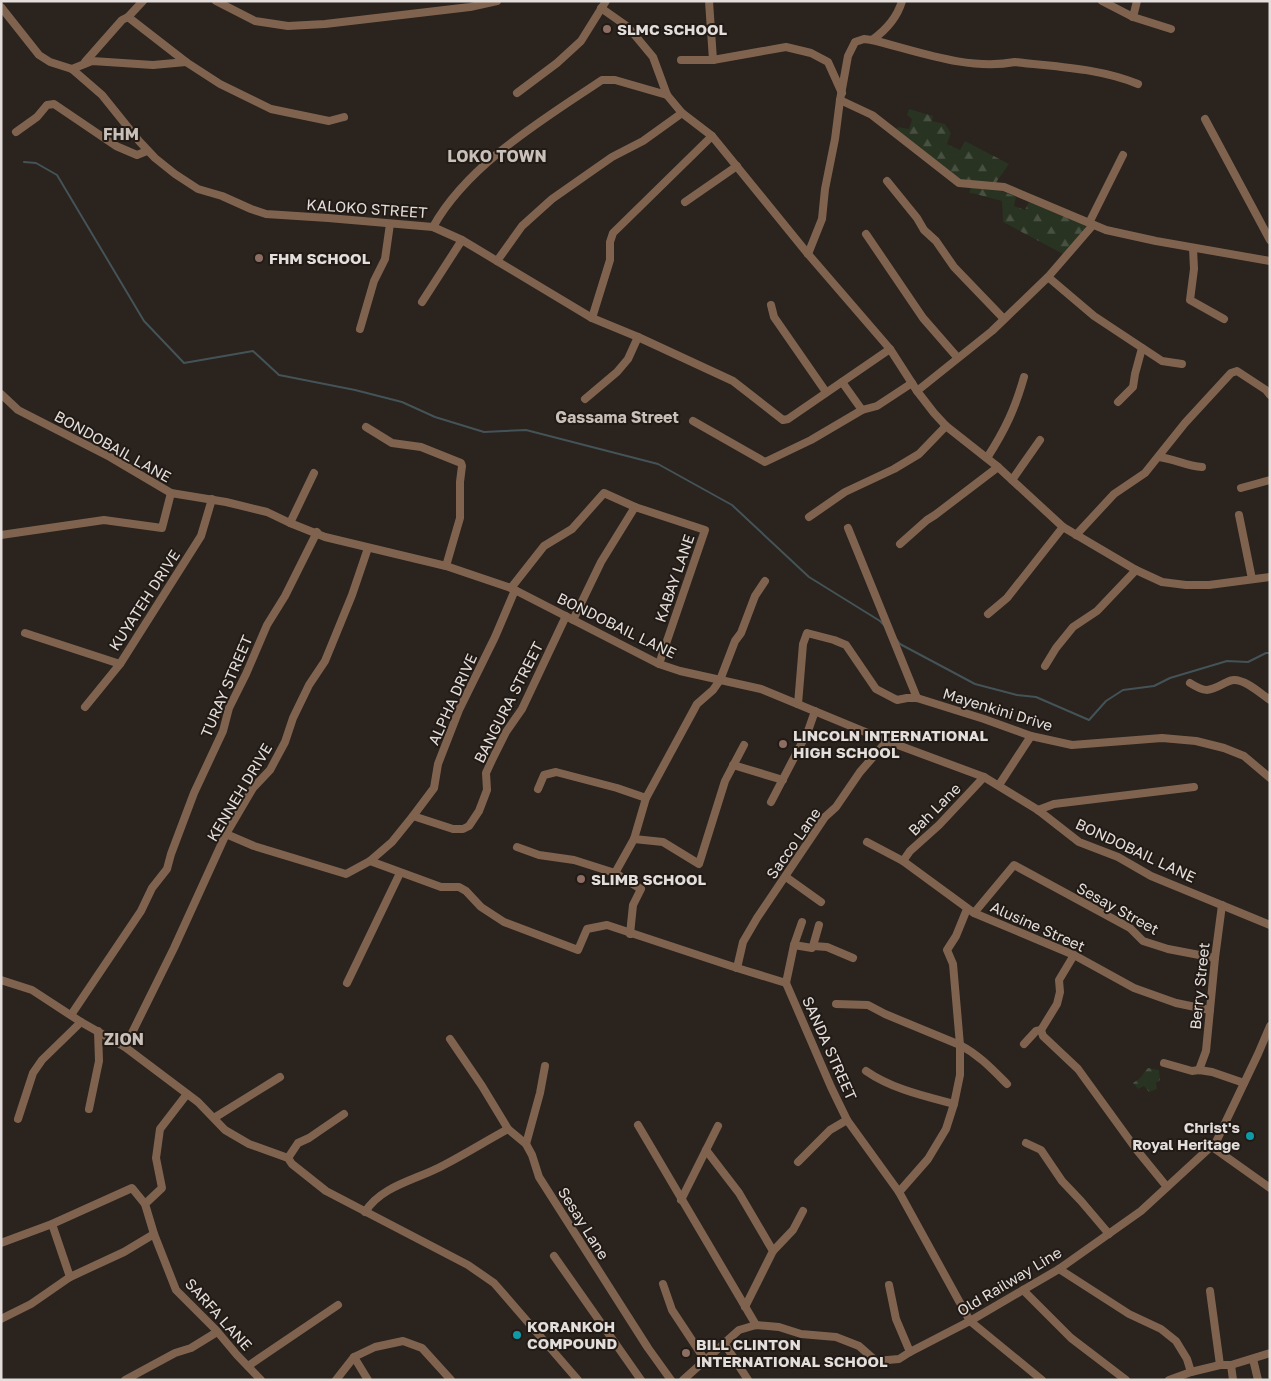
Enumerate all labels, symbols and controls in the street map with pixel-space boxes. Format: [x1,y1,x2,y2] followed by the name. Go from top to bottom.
[617,20,728,38] place label: SLMC SCHOOL
[601,23,613,35] marker: SLMC SCHOOL
[103,124,139,144] district label: FHM
[447,146,547,166] district label: LOKO TOWN
[306,195,428,221] street label: KALOKO STREET
[269,249,371,267] place label: FHM SCHOOL
[253,252,265,264] marker: FHM SCHOOL
[52,406,174,486] street label: BONDOBAIL LANE
[555,407,679,427] district label: Gassama Street
[651,532,697,624] street label: KABAY LANE
[105,546,183,654] street label: KUYATEH DRIVE
[554,588,680,662] street label: BONDOBAIL LANE
[196,632,256,740] street label: TURAY STREET
[470,638,546,766] street label: BANGURA STREET
[424,650,480,748] street label: ALPHA DRIVE
[941,684,1055,734] street label: Mayenkini Drive
[793,726,988,761] place label: LINCOLN INTERNATIONAL HIGH SCHOOL
[777,738,789,750] marker: LINCOLN INTERNATIONAL HIGH SCHOOL
[203,740,275,844] street label: KENNEH DRIVE
[904,779,964,839] street label: Bah Lane
[762,804,824,882] street label: Sacco Lane
[1073,814,1199,886] street label: BONDOBAIL LANE
[591,870,707,888] place label: SLIMB SCHOOL
[575,873,587,885] marker: SLIMB SCHOOL
[1074,878,1162,938] street label: Sesay Street
[988,897,1088,955] street label: Alusine Street
[1185,942,1213,1030] street label: Berry Street
[799,993,861,1103] street label: SANDA STREET
[104,1029,144,1049] district label: ZION
[1132,1118,1240,1153] place label: Christ's Royal Heritage
[1244,1130,1256,1142] marker: Christ's Royal Heritage
[555,1184,613,1263] street label: Sesay Lane
[954,1243,1065,1319] street label: Old Railway Line
[182,1274,256,1354] street label: SARFA LANE
[527,1317,618,1352] place label: KORANKOH COMPOUND
[511,1329,523,1341] marker: KORANKOH COMPOUND
[696,1335,888,1370] place label: BILL CLINTON INTERNATIONAL SCHOOL
[680,1347,692,1359] marker: BILL CLINTON INTERNATIONAL SCHOOL

